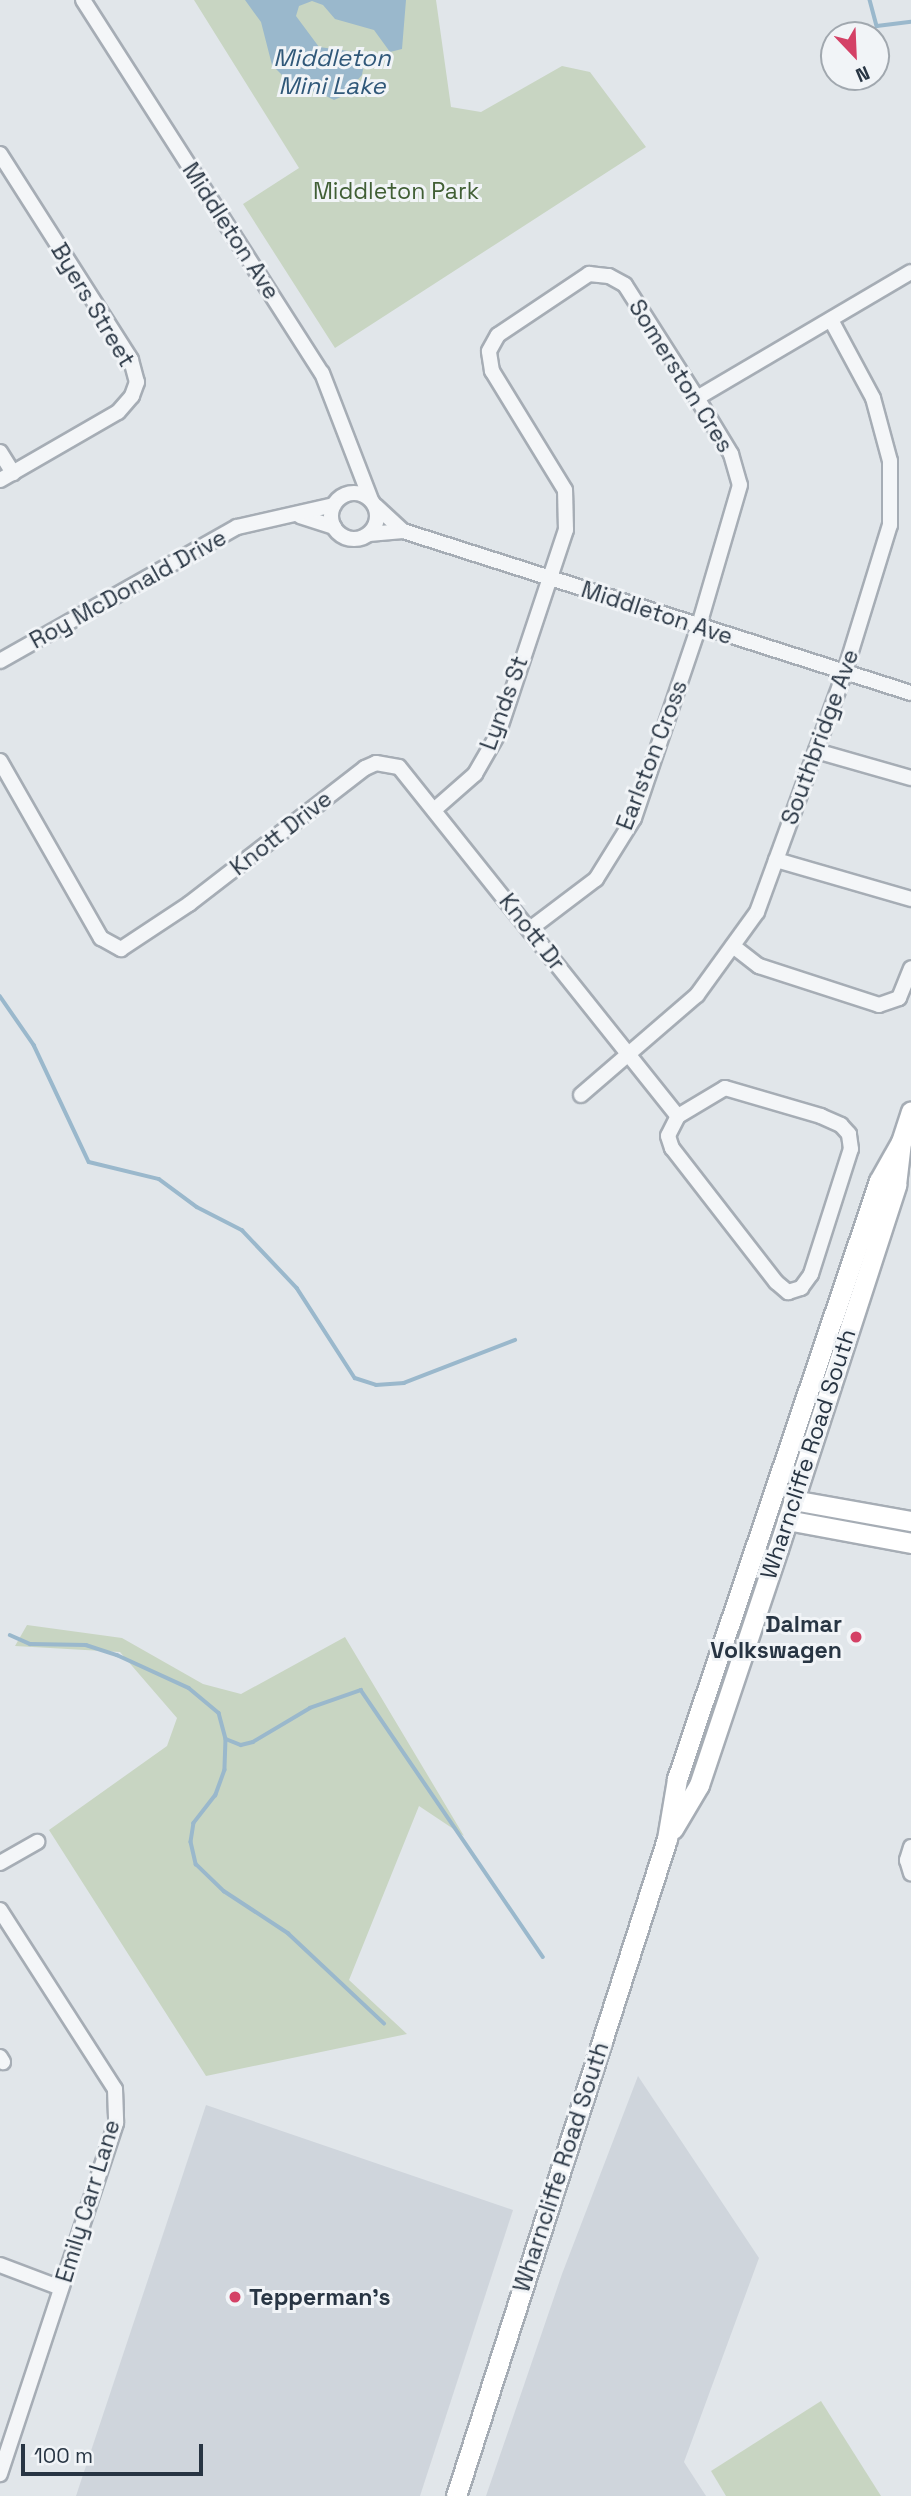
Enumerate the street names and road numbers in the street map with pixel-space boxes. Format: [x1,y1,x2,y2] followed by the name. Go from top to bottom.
[176,157,286,305] street label: Middleton Ave
[45,238,141,372] street label: Byers Street
[623,294,739,458] street label: Somerston Cres
[25,523,231,655] street label: Roy McDonald Drive
[578,575,736,651] street label: Middleton Ave
[775,645,865,829] street label: Southbridge Ave
[474,652,534,754] street label: Lynds St
[611,676,693,834] street label: Earlston Cross
[225,785,337,881] street label: Knott Drive
[493,888,571,976] street label: Knott Dr
[755,1326,861,1582] street label: Wharncliffe Road South
[508,2039,614,2295] street label: Wharncliffe Road South
[50,2116,126,2286] street label: Emily Carr Lane

